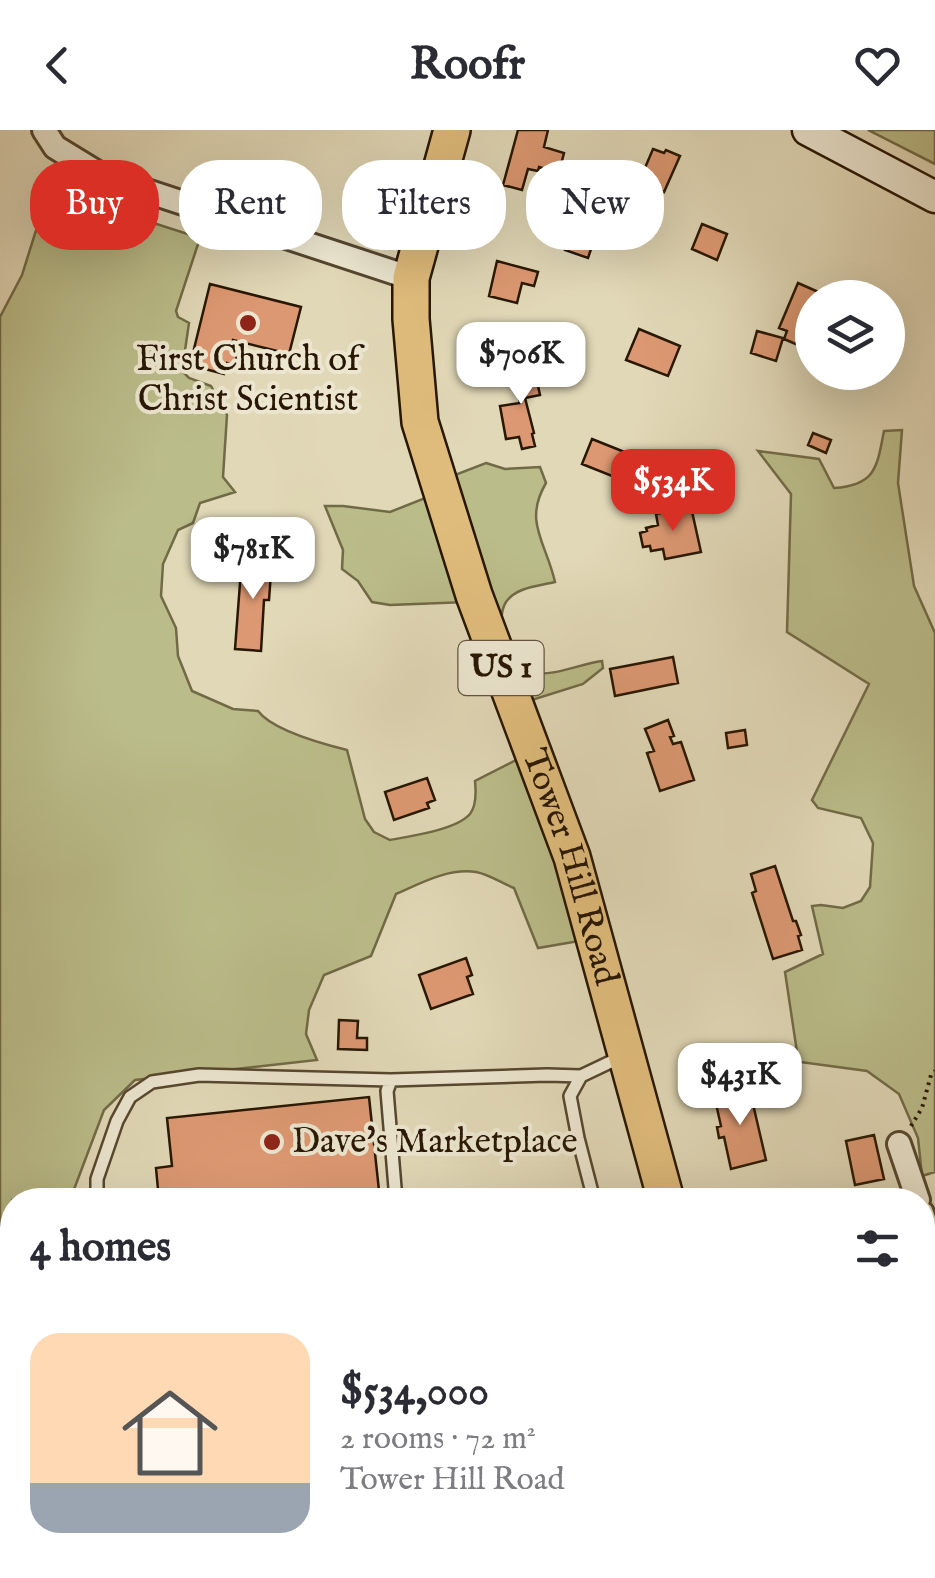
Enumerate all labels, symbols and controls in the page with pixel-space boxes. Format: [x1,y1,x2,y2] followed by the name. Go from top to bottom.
[410,37,525,94] text: Roofr
[30,38,85,93] icon: back
[850,38,905,93] icon: heart
[30,160,159,250] chip: Buy
[179,160,322,250] chip: Rent
[342,160,506,250] chip: Filters
[526,160,664,250] chip: New
[795,280,905,390] map controls
[795,280,905,390] button: layers
[237,312,259,334] marker: First Church of Christ Scientist
[451,322,591,407] pin: $706K
[478,334,564,375] text: $706K
[136,338,365,423] place label: First Church of Christ Scientist
[603,449,743,534] pin: $534K
[633,461,713,502] text: $534K
[183,517,323,602] pin: $781K
[213,529,293,570] text: $781K
[458,641,544,695] road number: US 1
[511,743,629,991] street label: Tower Hill Road
[670,1043,810,1128] pin: $431K
[700,1055,780,1096] text: $431K
[292,1120,578,1165] place label: Dave's Marketplace
[261,1131,283,1153] marker: Dave's Marketplace
[850,1221,905,1276] icon: filters
[30,1222,171,1275] text: 4 homes
[340,1366,489,1419] text: $534,000
[110,1373,230,1493] icon: home
[340,1419,536,1460] text: 2 rooms · 72 m²
[340,1460,565,1501] text: Tower Hill Road

